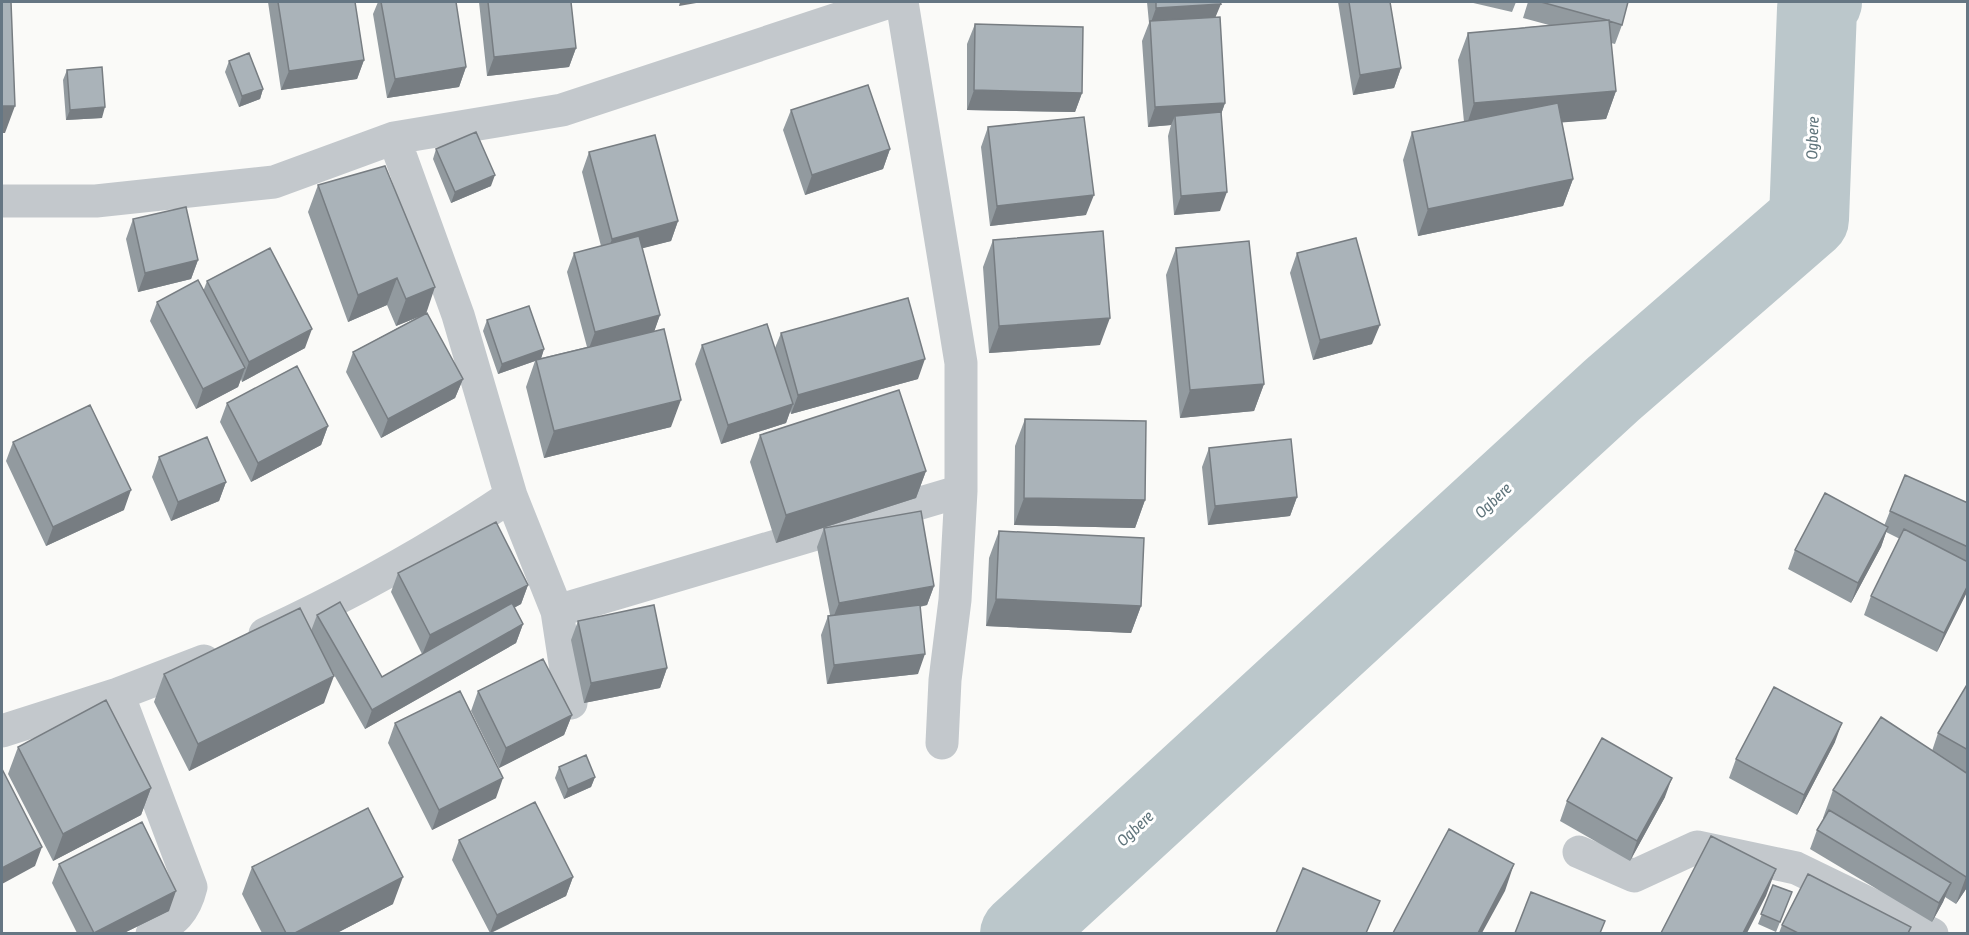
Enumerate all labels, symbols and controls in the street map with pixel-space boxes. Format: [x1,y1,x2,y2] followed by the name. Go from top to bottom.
[1802,116,1823,160] water label: Ogbere
[1471,479,1516,522] water label: Ogbere
[1113,807,1158,850] water label: Ogbere

